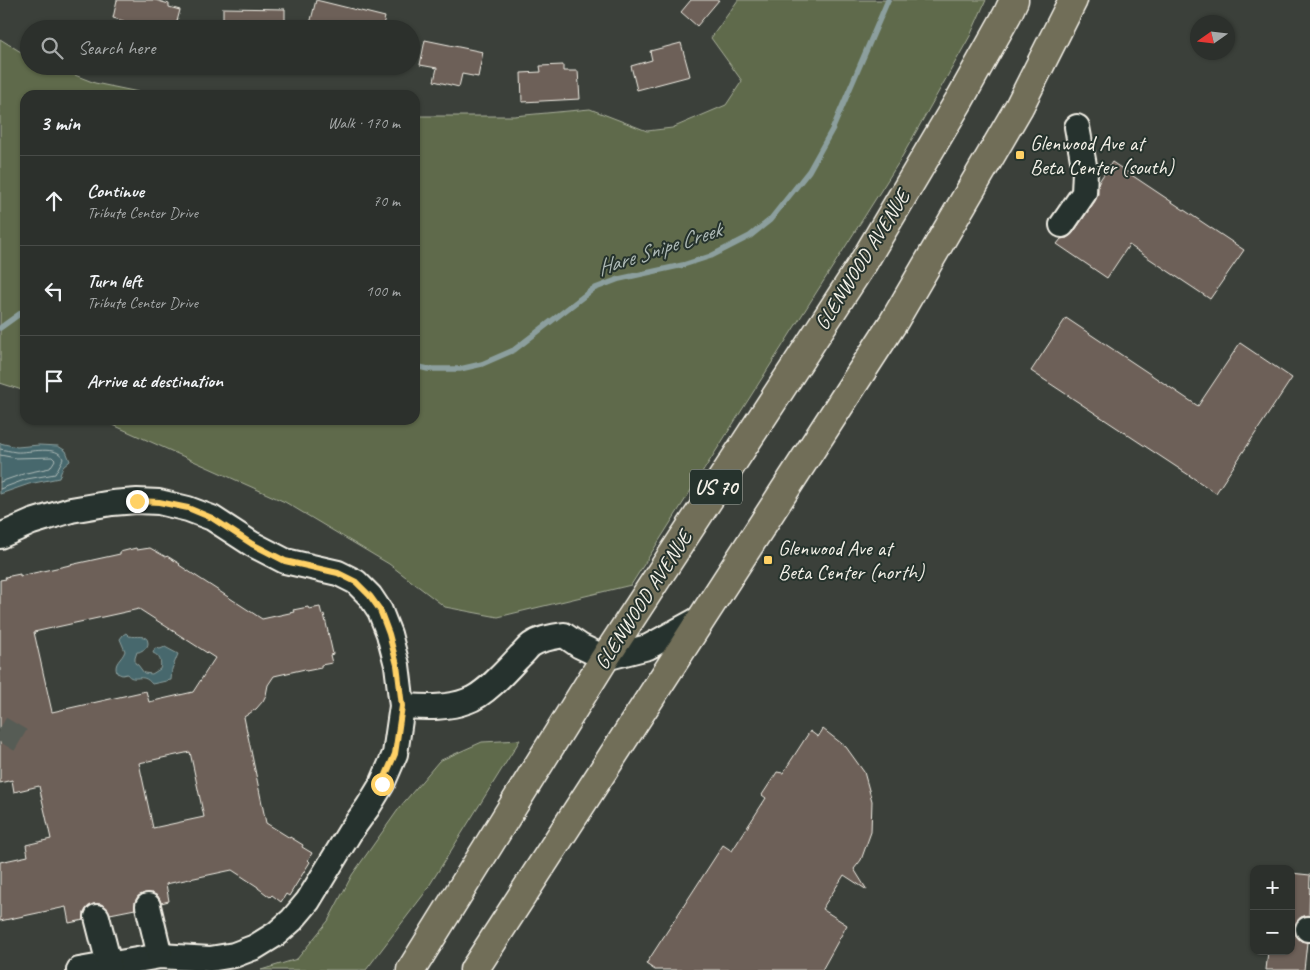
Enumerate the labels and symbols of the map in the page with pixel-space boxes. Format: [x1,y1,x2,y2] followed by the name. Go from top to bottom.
[1190,15,1235,60] north arrow
[1030,130,1175,180] place label: Glenwood Ave at Beta Center (south)
[1014,149,1026,161] marker: Glenwood Ave at Beta Center (south)
[809,183,917,335] street label: GLENWOOD AVENUE
[593,215,728,282] water label: Hare Snipe Creek
[690,470,742,504] road number: US 70
[126,490,149,513] route end
[589,523,699,674] street label: GLENWOOD AVENUE
[778,535,925,585] place label: Glenwood Ave at Beta Center (north)
[762,554,774,566] marker: Glenwood Ave at Beta Center (north)
[371,773,394,796] route start

